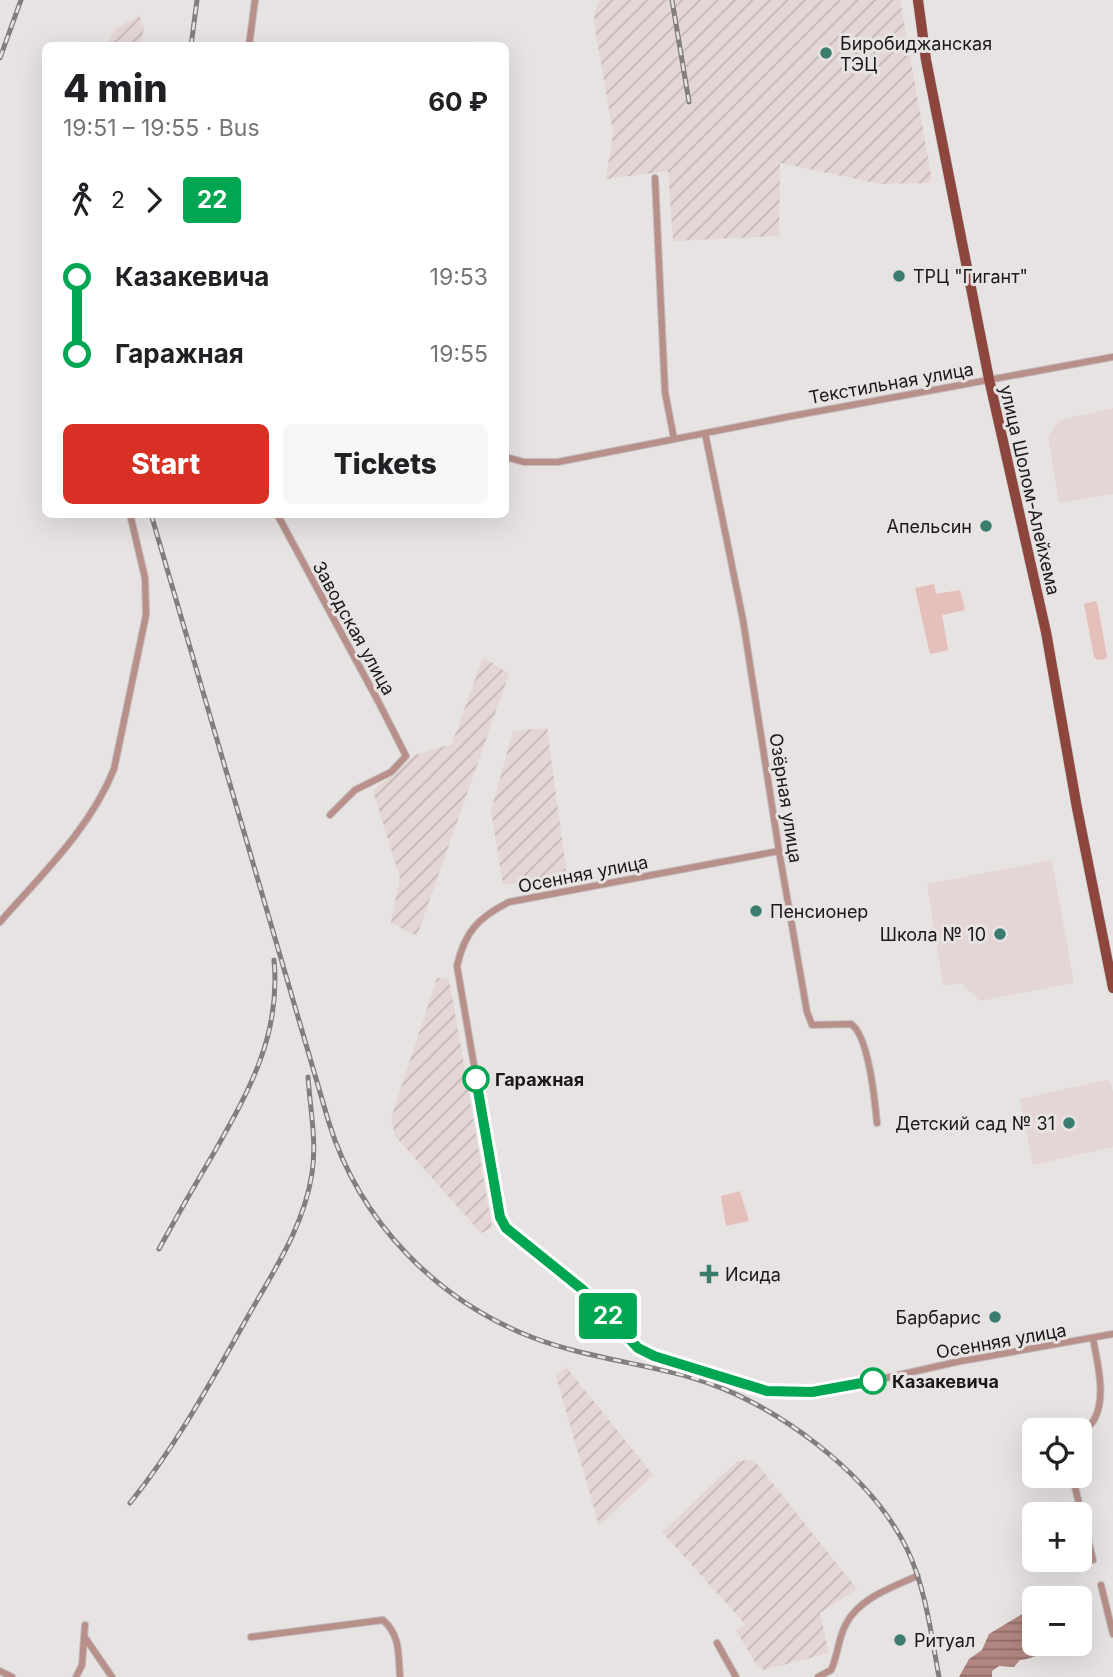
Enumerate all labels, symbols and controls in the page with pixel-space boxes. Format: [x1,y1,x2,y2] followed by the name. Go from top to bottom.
[840,33,992,75] place label: Биробиджанская ТЭЦ
[818,45,834,61] marker: Биробиджанская ТЭЦ
[63,65,168,111] text: 4 min
[428,86,488,117] text: 60 ₽
[63,114,260,142] text: 19:51 – 19:55 · Bus
[63,181,101,219] icon: walk
[135,181,173,219] icon: forward
[197,185,227,214] text: 22
[111,186,125,214] text: 2
[115,261,269,292] text: Казакевича
[430,263,488,291] text: 19:53
[913,266,1028,287] place label: ТРЦ "Гигант"
[891,268,907,284] marker: ТРЦ "Гигант"
[115,338,244,369] text: Гаражная
[430,340,488,368] text: 19:55
[807,358,975,408] street label: Текстильная улица
[996,383,1064,597] street label: улица Шолом-Алейхема
[63,424,269,504] button: Start
[283,424,488,504] button: Tickets
[887,516,972,537] place label: Апельсин
[978,518,994,534] marker: Апельсин
[308,557,400,699] street label: Заводская улица
[765,732,807,864] street label: Озёрная улица
[516,851,650,897] street label: Осенняя улица
[770,901,868,922] place label: Пенсионер
[748,903,764,919] marker: Пенсионер
[880,924,986,945] place label: Школа № 10
[992,926,1008,942] marker: Школа № 10
[463,1066,489,1092] marker: Гаражная
[495,1069,584,1090] place label: Гаражная
[895,1113,1055,1134] place label: Детский сад № 31
[1061,1115,1077,1131] marker: Детский сад № 31
[699,1264,719,1284] marker: Исида
[725,1264,781,1285] place label: Исида
[576,1293,640,1339] line badge: 22
[593,1301,623,1330] text: 22
[896,1307,981,1328] place label: Барбарис
[987,1309,1003,1325] marker: Барбарис
[934,1319,1068,1363] street label: Осенняя улица
[860,1368,886,1394] marker: Казакевича
[892,1371,999,1392] place label: Казакевича
[1022,1418,1092,1656] map controls
[1022,1418,1092,1488] button: locate
[1022,1502,1092,1572] button: +
[1022,1586,1092,1656] button: −
[914,1630,975,1651] place label: Ритуал
[892,1632,908,1648] marker: Ритуал

